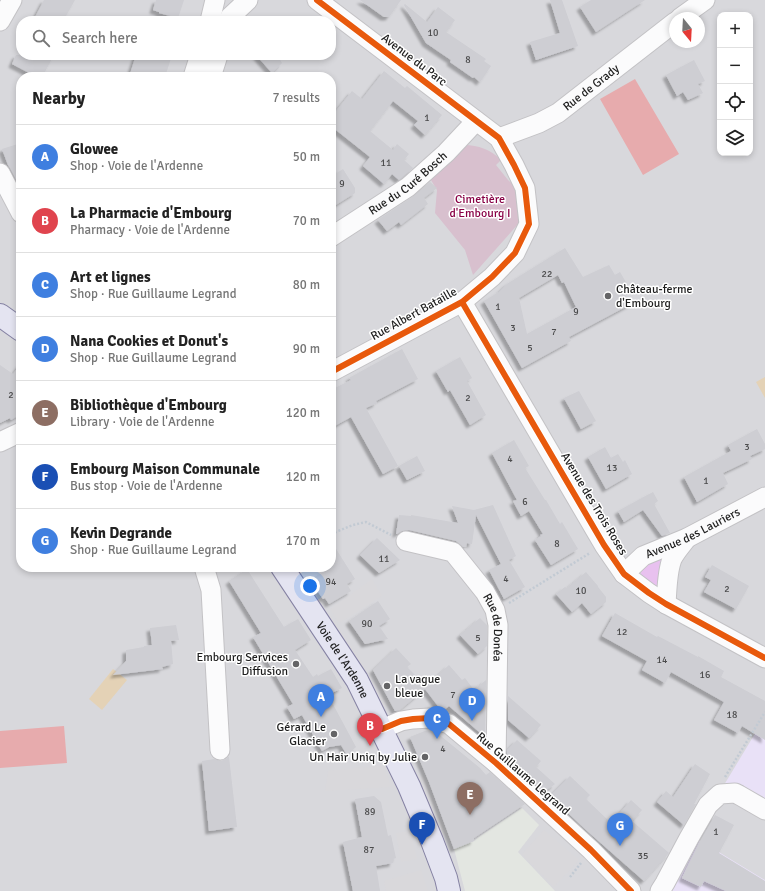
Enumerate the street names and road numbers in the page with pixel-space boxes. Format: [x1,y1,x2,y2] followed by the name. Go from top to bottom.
[378,30,450,90] street label: Avenue du Parc
[560,61,622,114] street label: Rue de Grady
[366,148,450,218] street label: Rue du Curé Bosch
[368,284,460,344] street label: Rue Albert Bataille
[557,450,631,558] street label: Avenue des Trois Roses
[643,504,742,562] street label: Avenue des Lauriers
[480,591,506,662] street label: Rue de Donéa
[313,619,371,701] street label: Voie de l'Ardenne
[473,729,573,819] street label: Rue Guillaume Legrand

